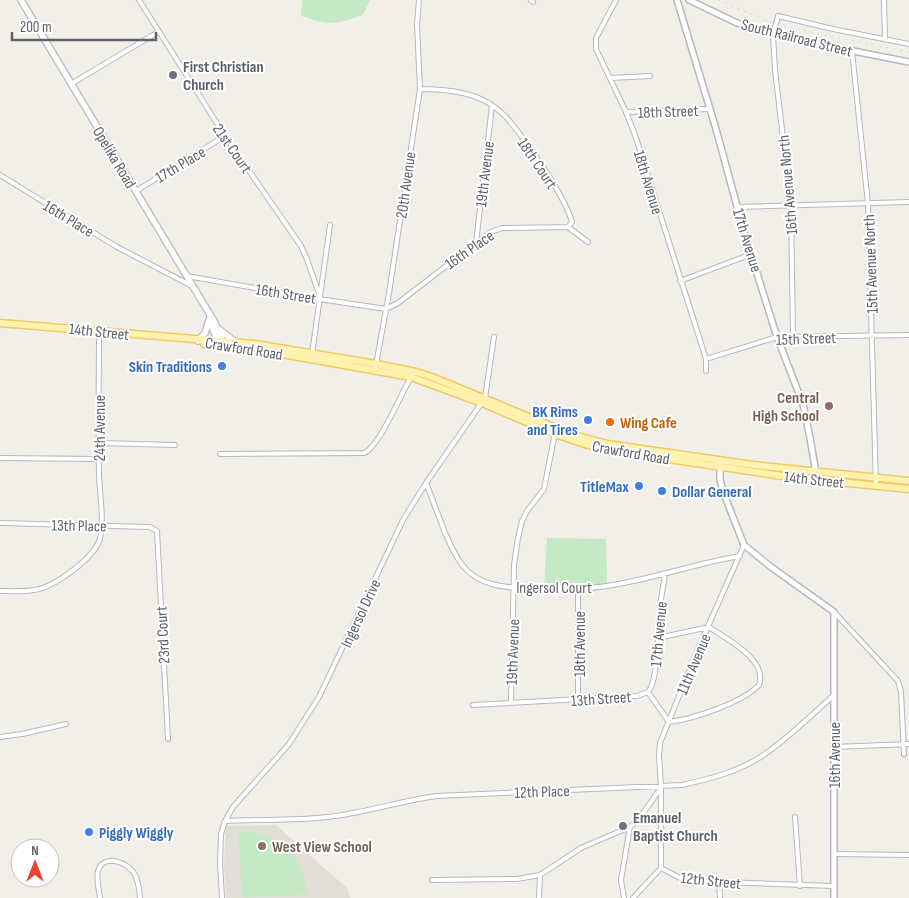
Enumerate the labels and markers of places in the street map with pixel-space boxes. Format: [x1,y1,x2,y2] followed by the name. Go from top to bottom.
[183,58,264,95] place label: First Christian Church
[167,69,179,81] marker: First Christian Church
[129,358,212,377] place label: Skin Traditions
[216,360,228,372] marker: Skin Traditions
[753,389,819,426] place label: Central High School
[823,400,835,412] marker: Central High School
[527,403,578,440] place label: BK Rims and Tires
[582,414,594,426] marker: BK Rims and Tires
[620,414,677,433] place label: Wing Cafe
[604,416,616,428] marker: Wing Cafe
[580,478,629,497] place label: TitleMax
[633,480,645,492] marker: TitleMax
[672,483,751,502] place label: Dollar General
[656,485,668,497] marker: Dollar General
[633,809,718,846] place label: Emanuel Baptist Church
[617,820,629,832] marker: Emanuel Baptist Church
[99,824,174,843] place label: Piggly Wiggly
[83,826,95,838] marker: Piggly Wiggly
[272,838,372,857] place label: West View School
[256,840,268,852] marker: West View School

